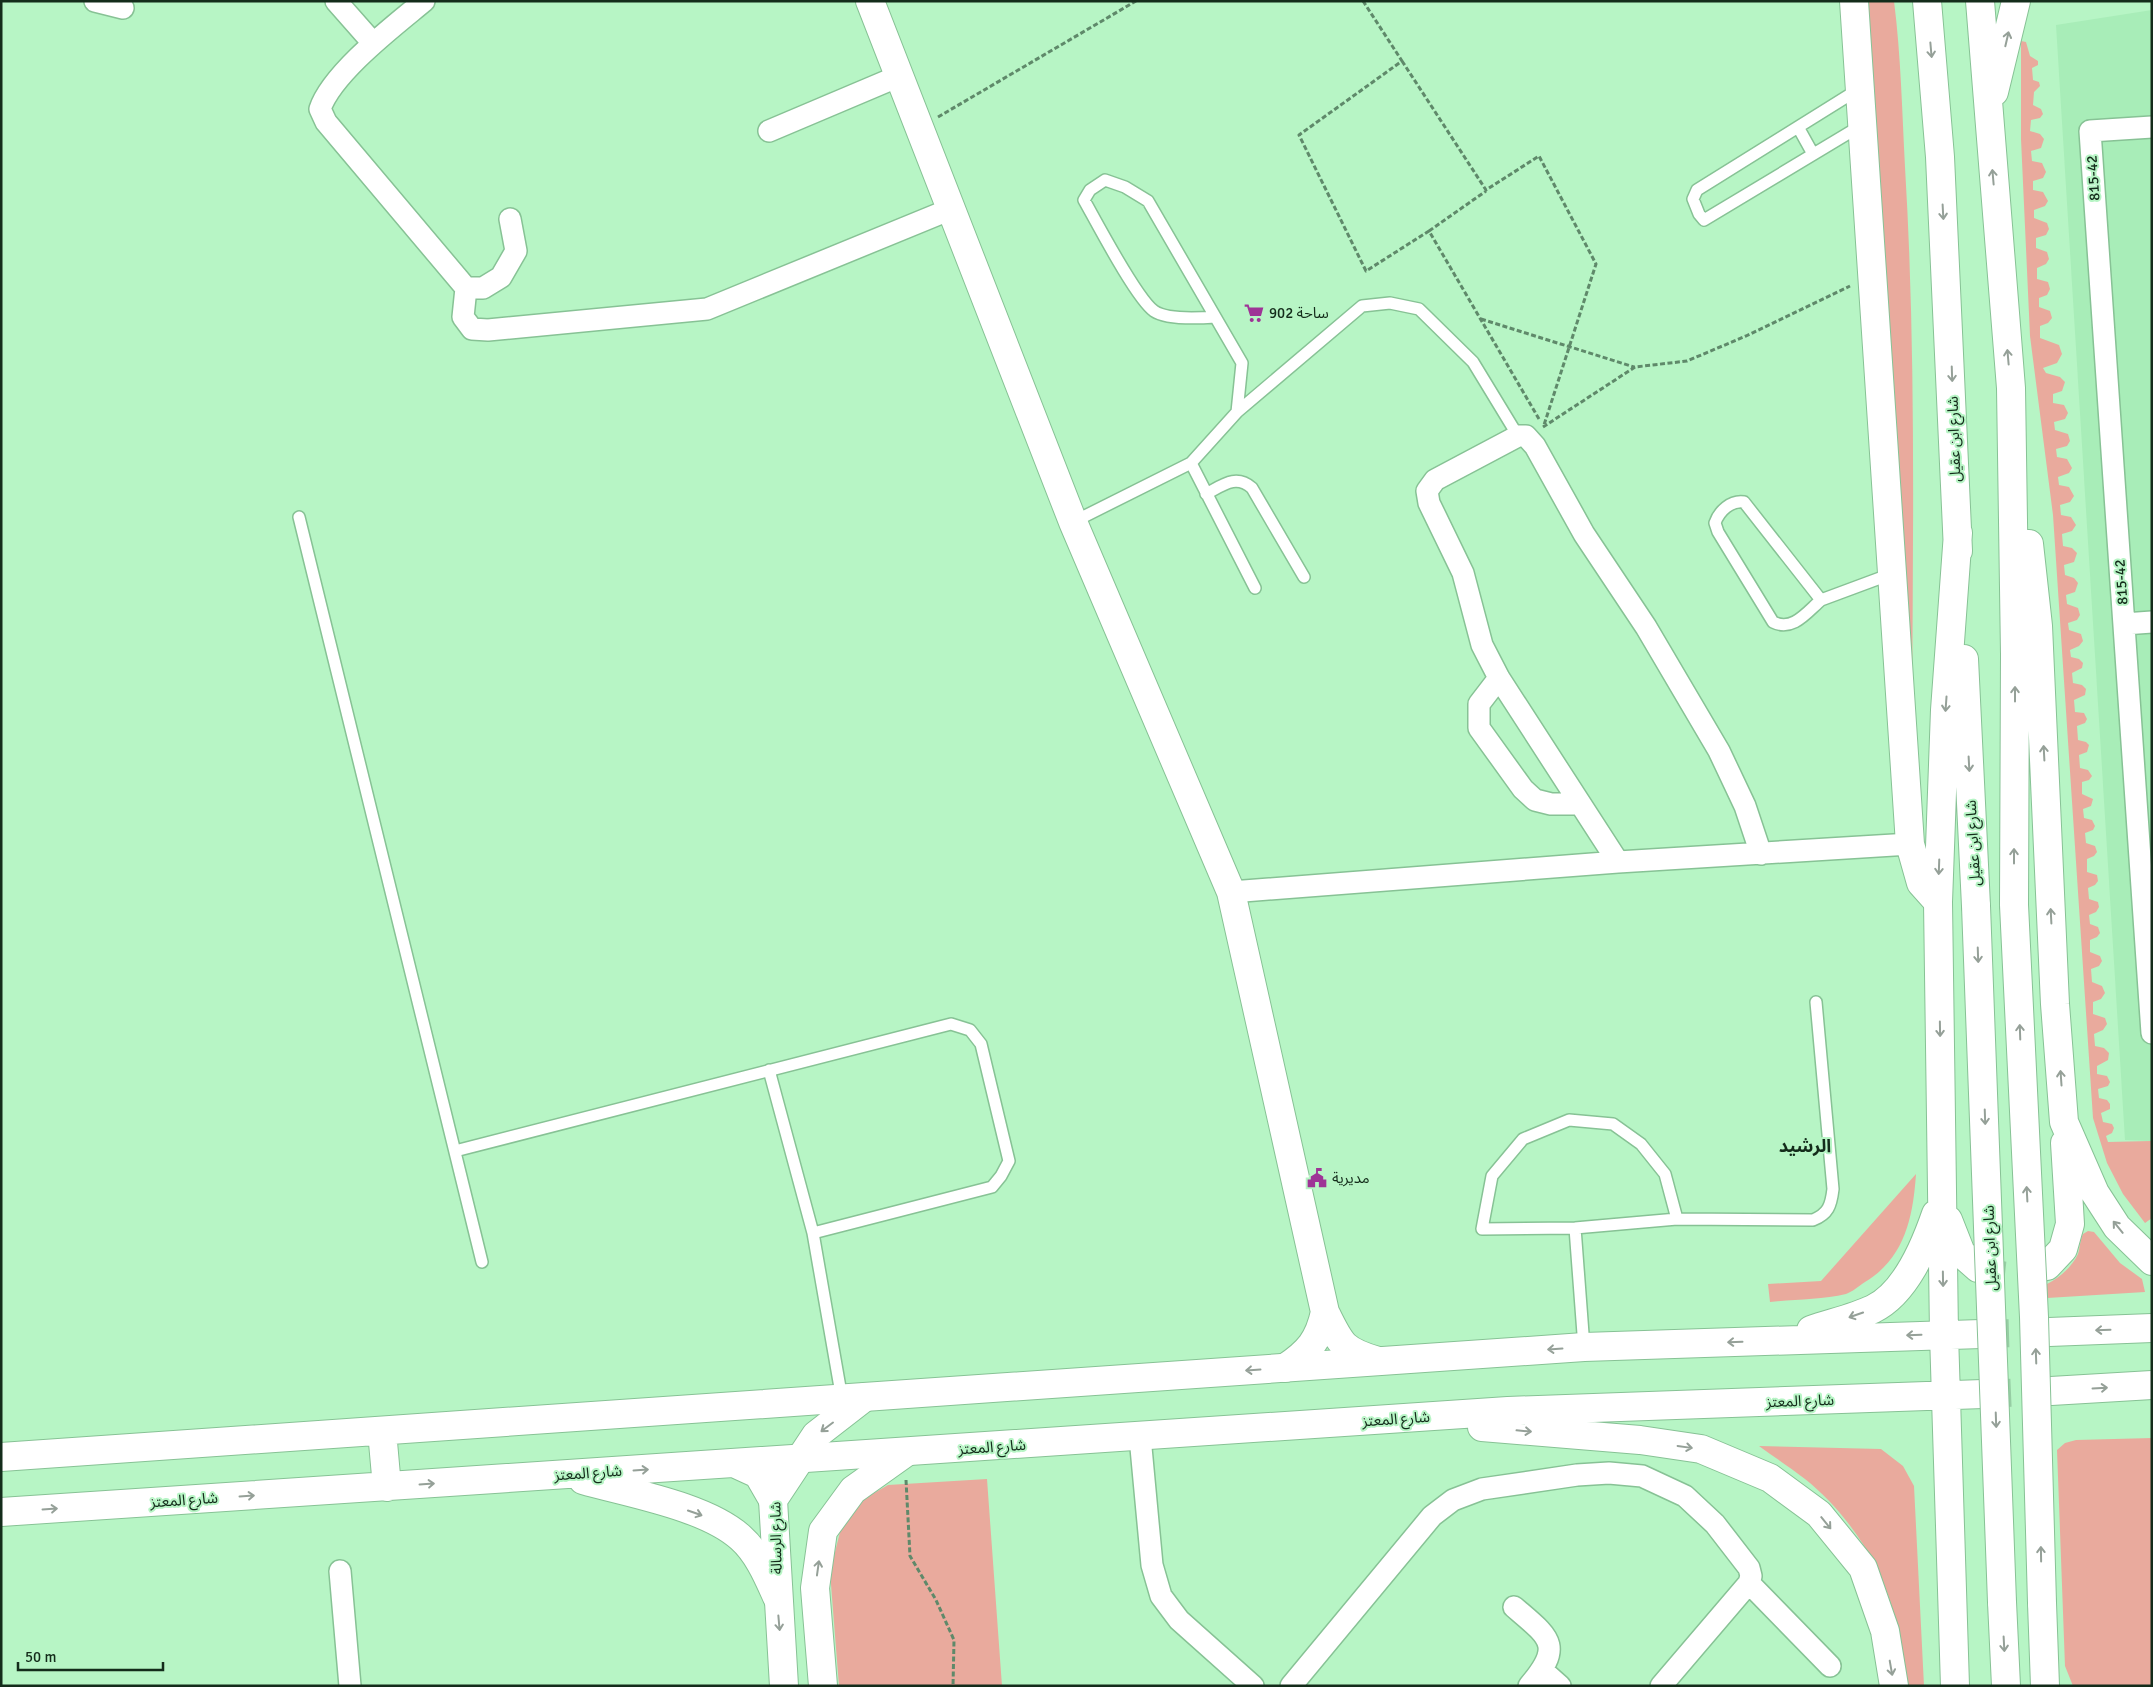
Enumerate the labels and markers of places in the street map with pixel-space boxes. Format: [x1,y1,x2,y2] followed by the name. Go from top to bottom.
[1243,302,1265,324] supermarket icon: ساحة 902
[1269,304,1329,322] place label: ساحة 902
[1306,1167,1328,1189] public building icon: مديرية
[1332,1169,1370,1187] place label: مديرية

